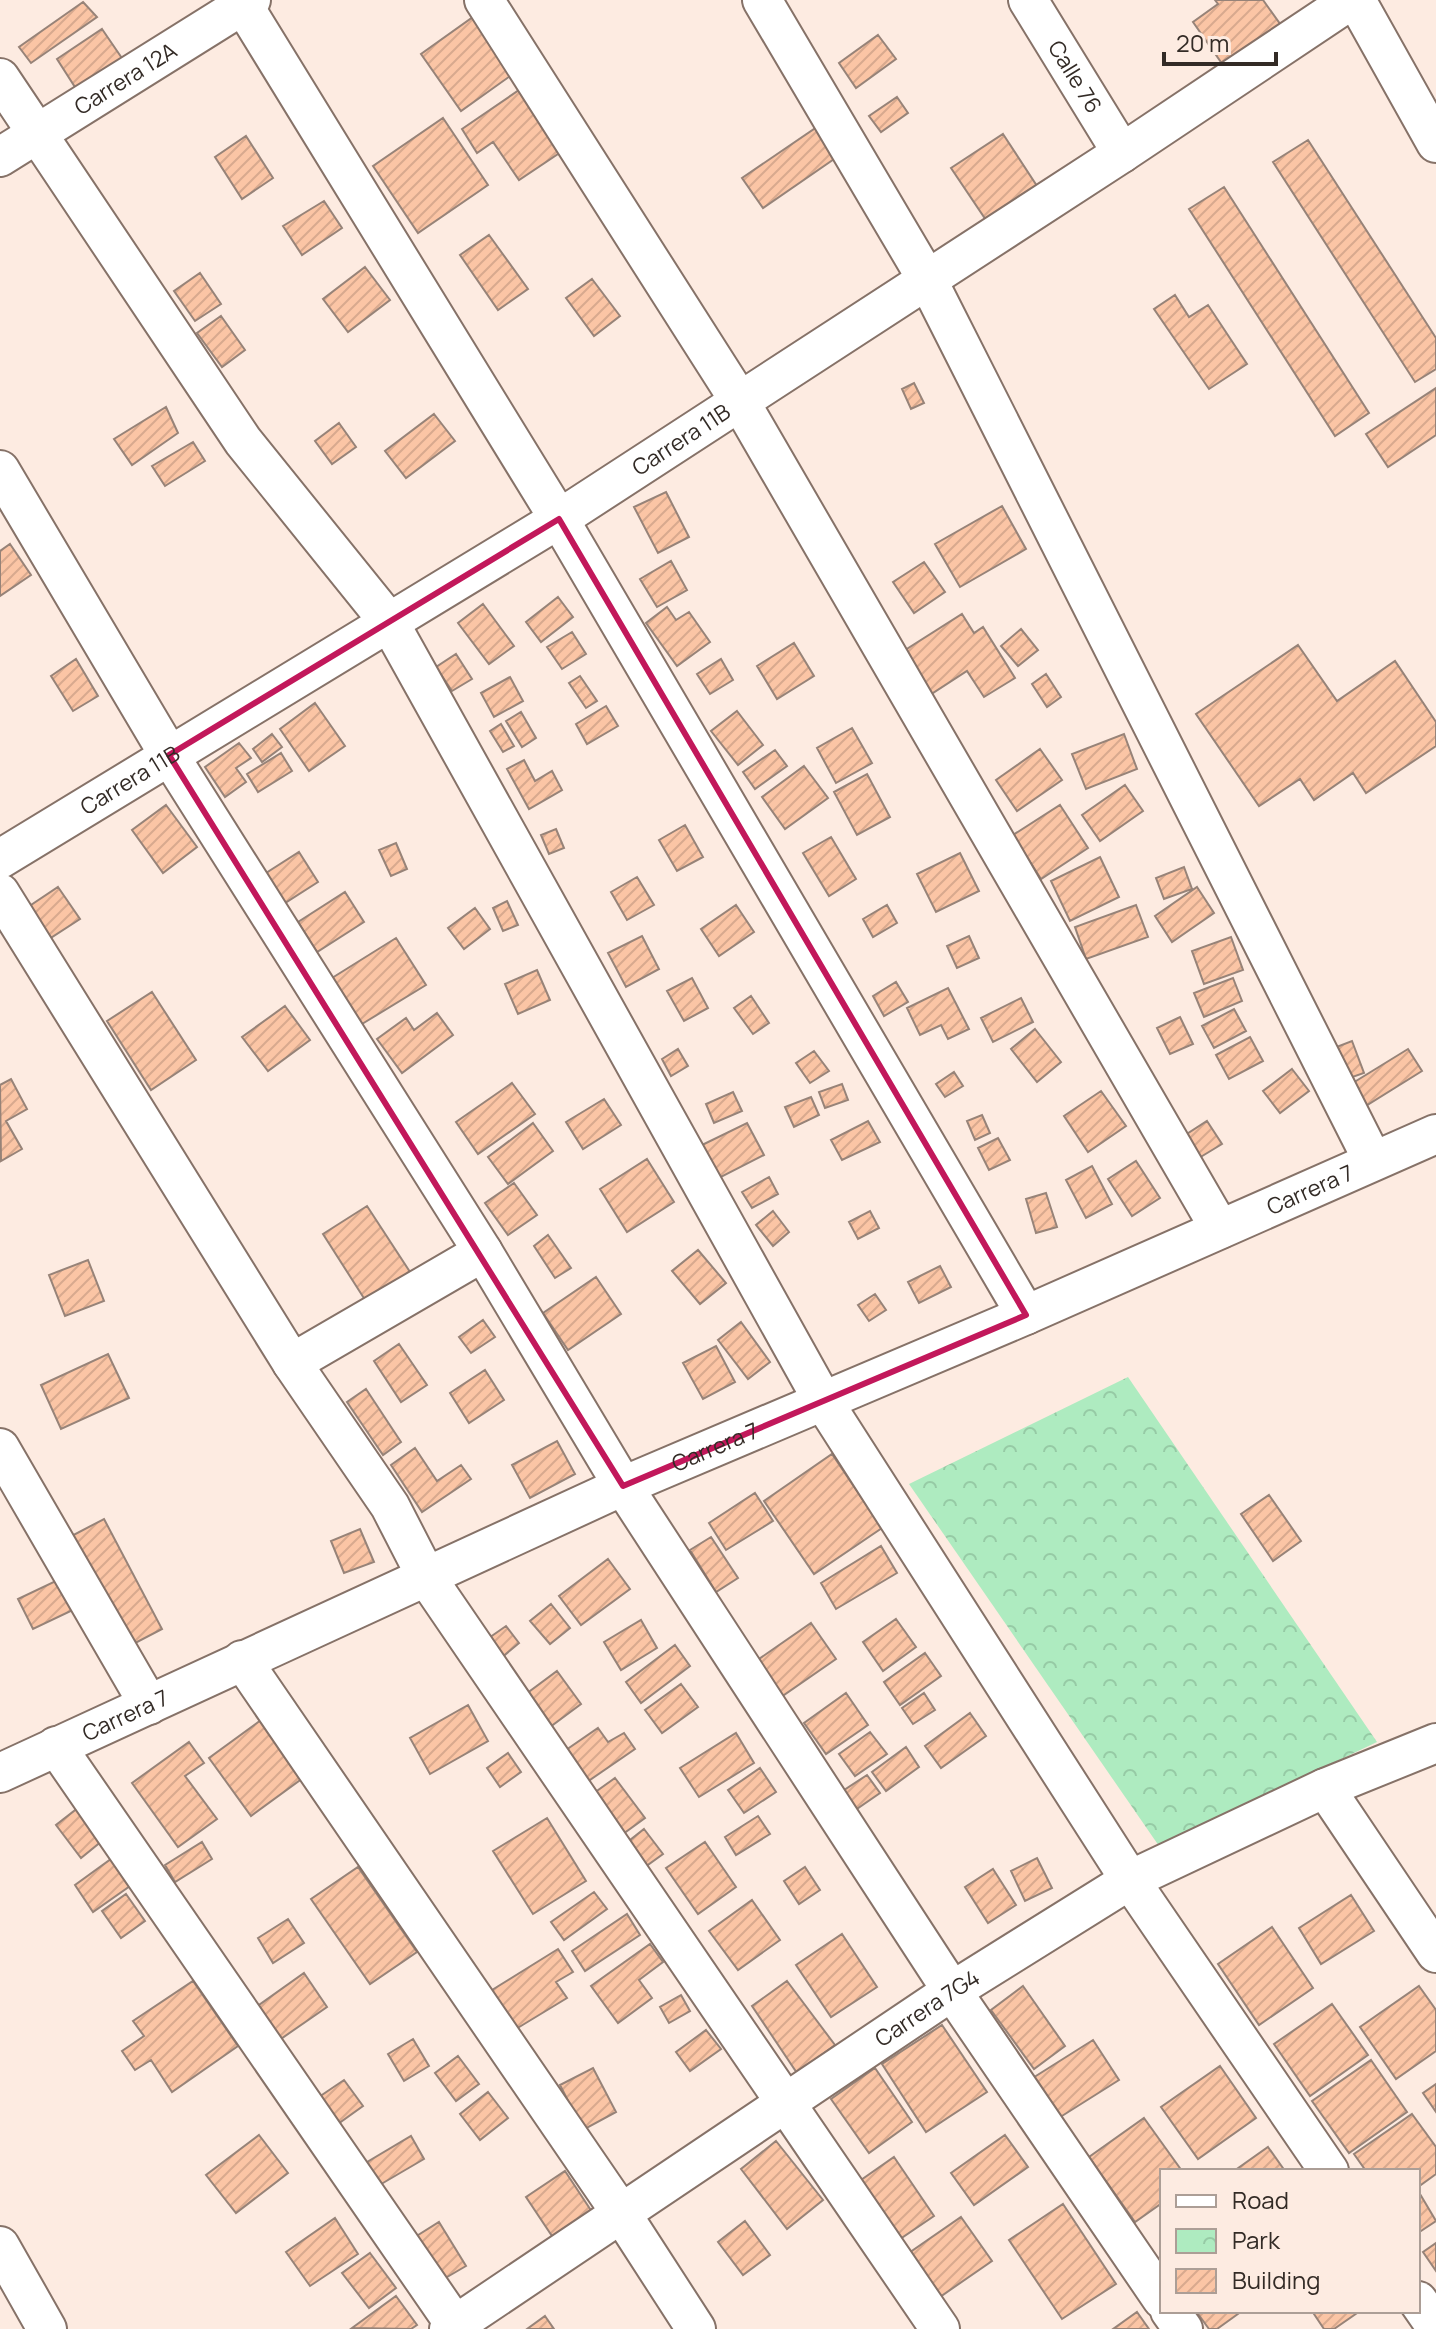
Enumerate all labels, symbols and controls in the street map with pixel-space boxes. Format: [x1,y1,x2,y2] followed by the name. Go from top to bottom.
[1164,16,1276,66] scale bar
[1176,26,1229,59] text: 20 m
[69,35,182,122] street label: Carrera 12A
[1041,35,1109,119] street label: Calle 76
[626,397,736,482] street label: Carrera 11B
[75,738,185,822] street label: Carrera 11B
[1262,1157,1358,1222] street label: Carrera 7
[667,1415,763,1479] street label: Carrera 7
[77,1682,173,1748] street label: Carrera 7
[869,1962,985,2054] street label: Carrera 7G4
[1160,2169,1420,2313] legend
[1232,2183,1289,2216] text: Road
[1232,2223,1281,2256] text: Park
[1232,2263,1320,2296] text: Building

